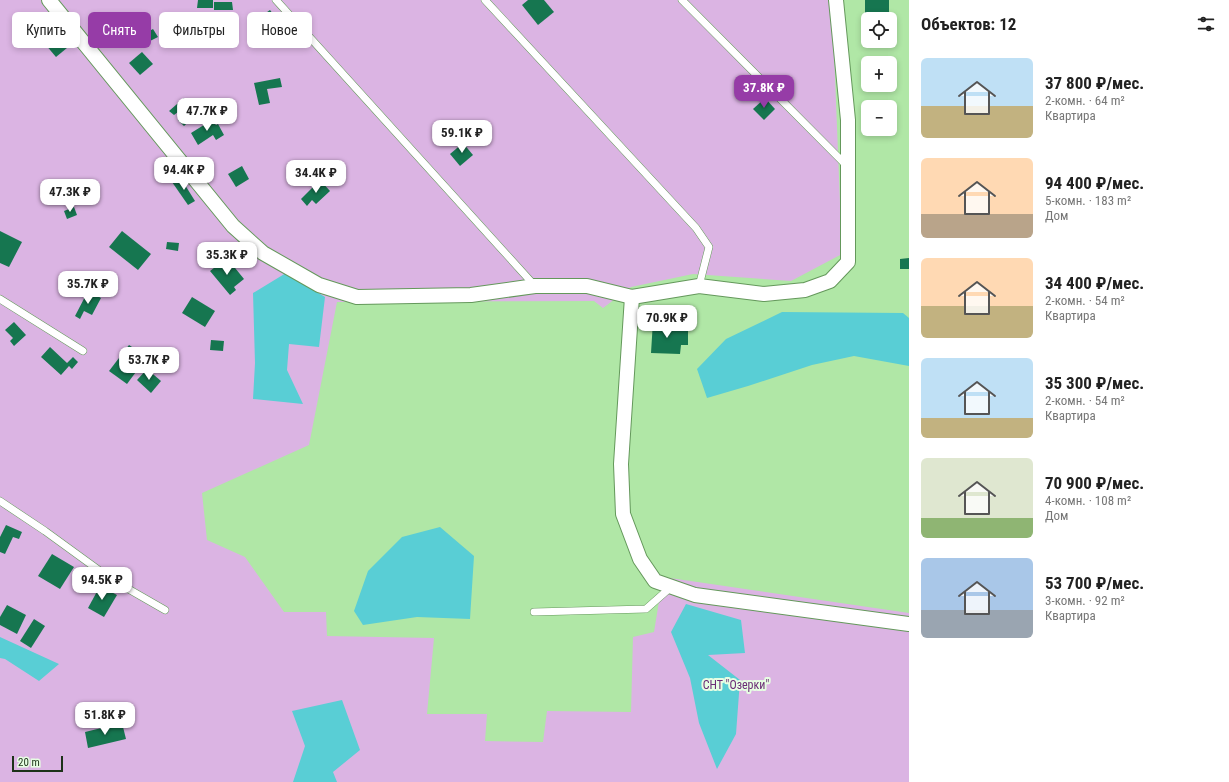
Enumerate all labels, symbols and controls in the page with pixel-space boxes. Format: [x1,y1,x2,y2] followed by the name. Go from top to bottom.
[12,12,80,48] chip: Купить
[88,12,151,48] chip: Снять
[159,12,239,48] chip: Фильтры
[247,12,312,48] chip: Новое
[861,12,897,136] map controls
[861,12,897,48] button: locate
[1195,13,1217,35] icon: filters
[921,14,1016,34] text: Объектов: 12
[861,56,897,92] button: +
[1045,73,1144,93] text: 37 800 ₽/мес.
[953,74,1001,122] icon: home
[727,75,801,109] pin: 37.8K ₽
[743,80,785,95] text: 37.8K ₽
[1045,93,1125,108] text: 2-комн. · 64 m²
[170,98,244,132] pin: 47.7K ₽
[861,100,897,136] button: −
[186,103,228,118] text: 47.7K ₽
[1045,108,1096,123] text: Квартира
[425,120,499,154] pin: 59.1K ₽
[441,125,483,140] text: 59.1K ₽
[147,157,221,191] pin: 94.4K ₽
[279,160,353,194] pin: 34.4K ₽
[163,162,205,177] text: 94.4K ₽
[295,165,337,180] text: 34.4K ₽
[1045,173,1144,193] text: 94 400 ₽/мес.
[953,174,1001,222] icon: home
[33,179,107,213] pin: 47.3K ₽
[49,184,91,199] text: 47.3K ₽
[1045,193,1131,208] text: 5-комн. · 183 m²
[1045,208,1069,223] text: Дом
[190,242,264,276] pin: 35.3K ₽
[206,247,248,262] text: 35.3K ₽
[51,271,125,305] pin: 35.7K ₽
[1045,273,1144,293] text: 34 400 ₽/мес.
[953,274,1001,322] icon: home
[67,276,109,291] text: 35.7K ₽
[1045,293,1125,308] text: 2-комн. · 54 m²
[630,305,704,339] pin: 70.9K ₽
[1045,308,1096,323] text: Квартира
[646,310,688,325] text: 70.9K ₽
[112,347,186,381] pin: 53.7K ₽
[128,352,170,367] text: 53.7K ₽
[1045,373,1144,393] text: 35 300 ₽/мес.
[953,374,1001,422] icon: home
[1045,393,1125,408] text: 2-комн. · 54 m²
[1045,408,1096,423] text: Квартира
[1045,473,1144,493] text: 70 900 ₽/мес.
[953,474,1001,522] icon: home
[1045,493,1131,508] text: 4-комн. · 108 m²
[1045,508,1069,523] text: Дом
[65,567,139,601] pin: 94.5K ₽
[81,572,123,587] text: 94.5K ₽
[1045,573,1144,593] text: 53 700 ₽/мес.
[953,574,1001,622] icon: home
[1045,593,1125,608] text: 3-комн. · 92 m²
[1045,608,1096,623] text: Квартира
[703,678,769,692] park label: СНТ "Озерки"
[68,702,142,736] pin: 51.8K ₽
[84,707,126,722] text: 51.8K ₽
[12,754,63,773] scale bar
[18,756,40,769] text: 20 m

